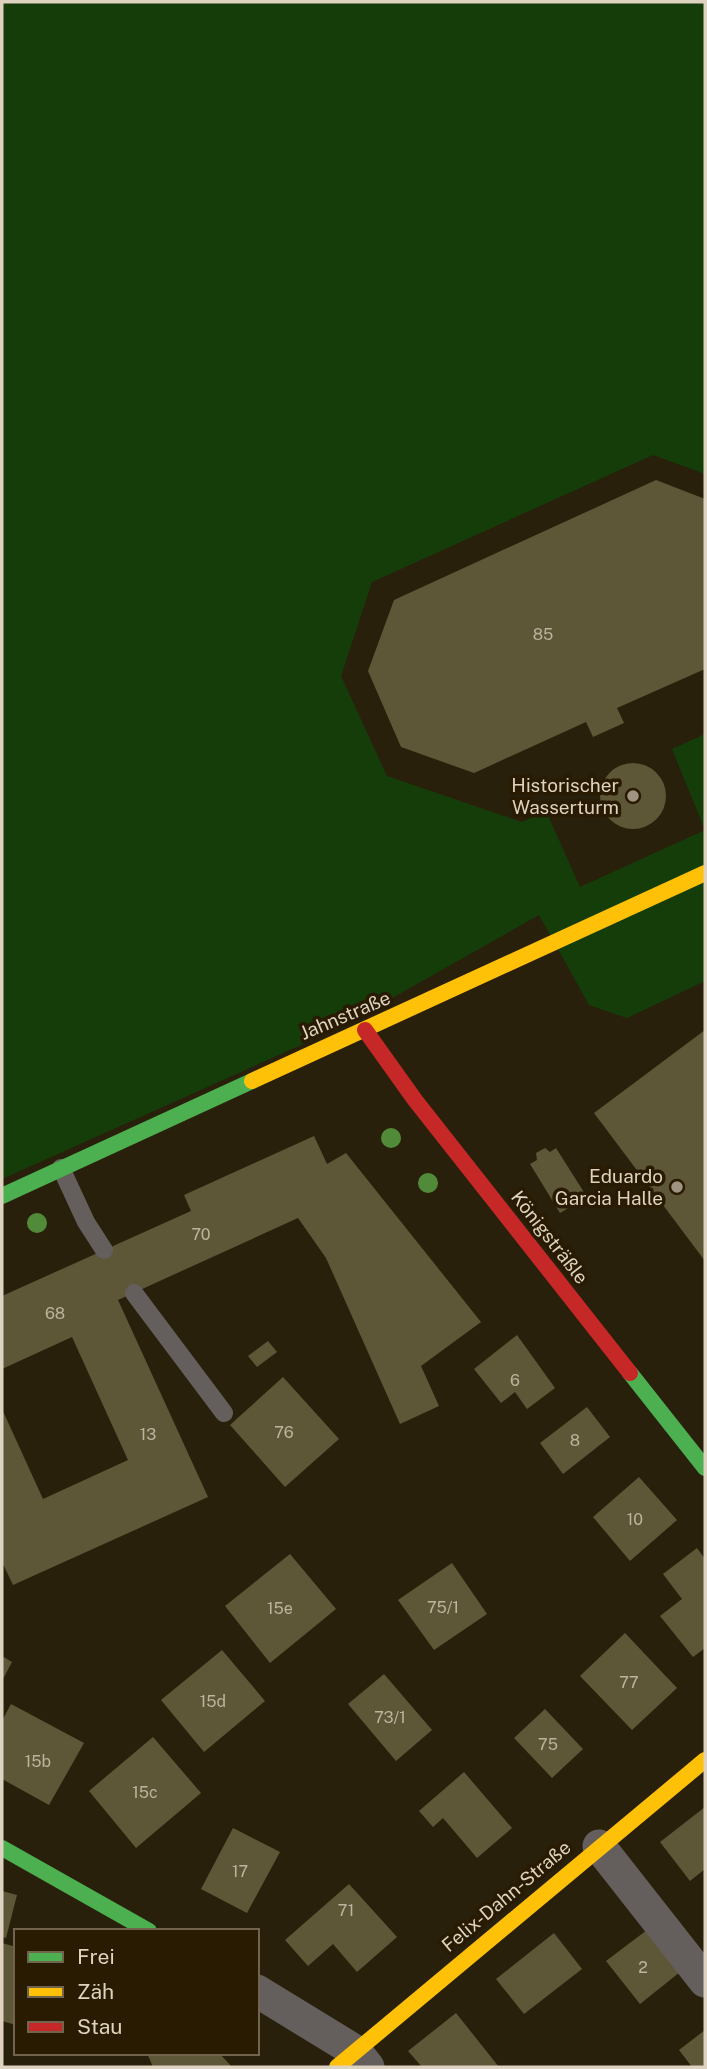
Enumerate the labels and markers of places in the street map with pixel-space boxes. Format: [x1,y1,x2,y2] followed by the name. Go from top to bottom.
[511,774,619,818] place label: Historischer Wasserturm
[625,788,641,804] marker: Historischer Wasserturm
[555,1165,663,1209] place label: Eduardo Garcia Halle
[669,1179,685,1195] marker: Eduardo Garcia Halle

